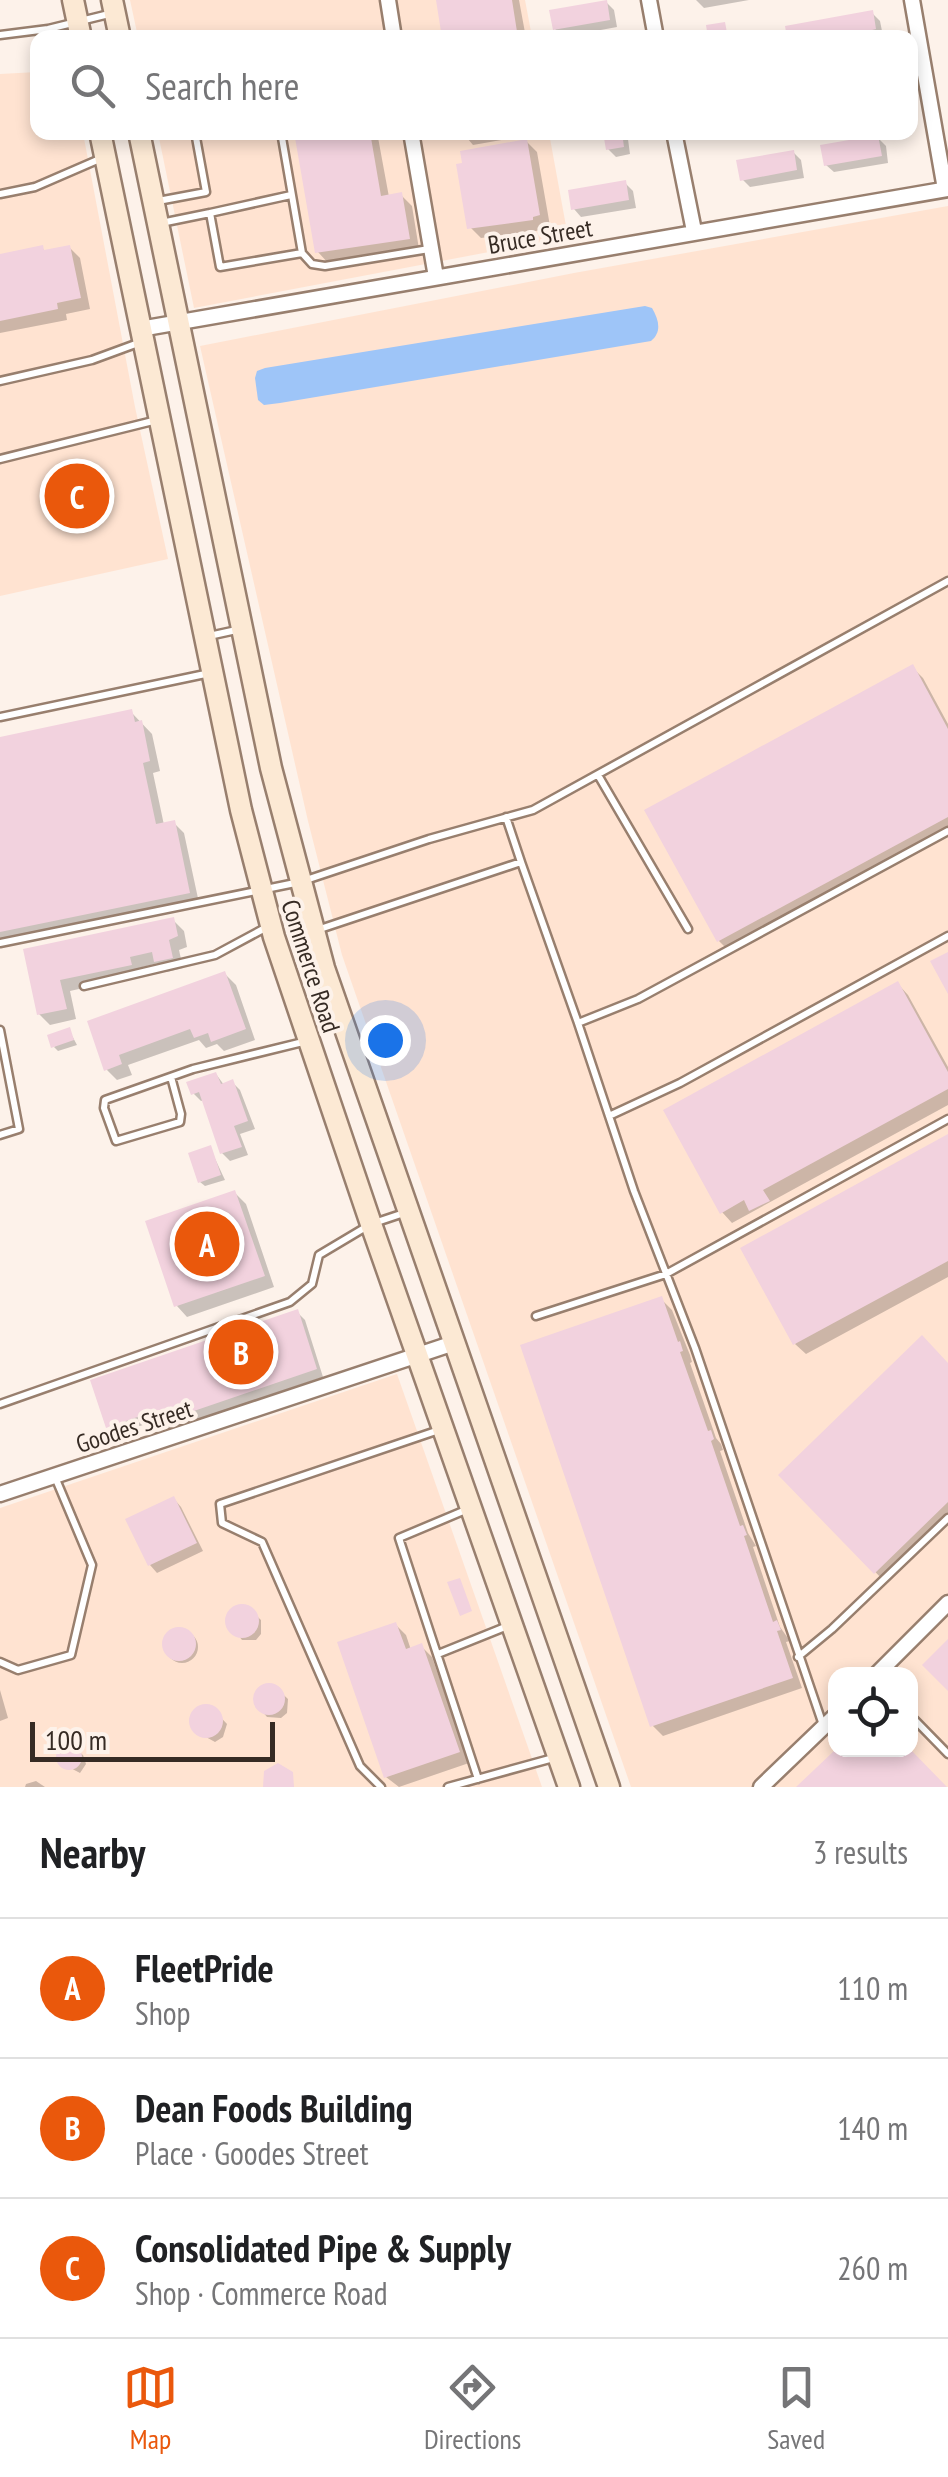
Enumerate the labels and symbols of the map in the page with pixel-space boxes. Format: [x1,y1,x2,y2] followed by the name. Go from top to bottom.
[485,211,595,261] street label: Bruce Street
[44,458,110,534] pin: C
[274,895,348,1037] street label: Commerce Road
[360,1015,411,1066] your location
[174,1206,240,1282] pin: A
[208,1314,274,1390] pin: B
[72,1392,196,1460] street label: Goodes Street
[30,1717,275,1762] scale bar

